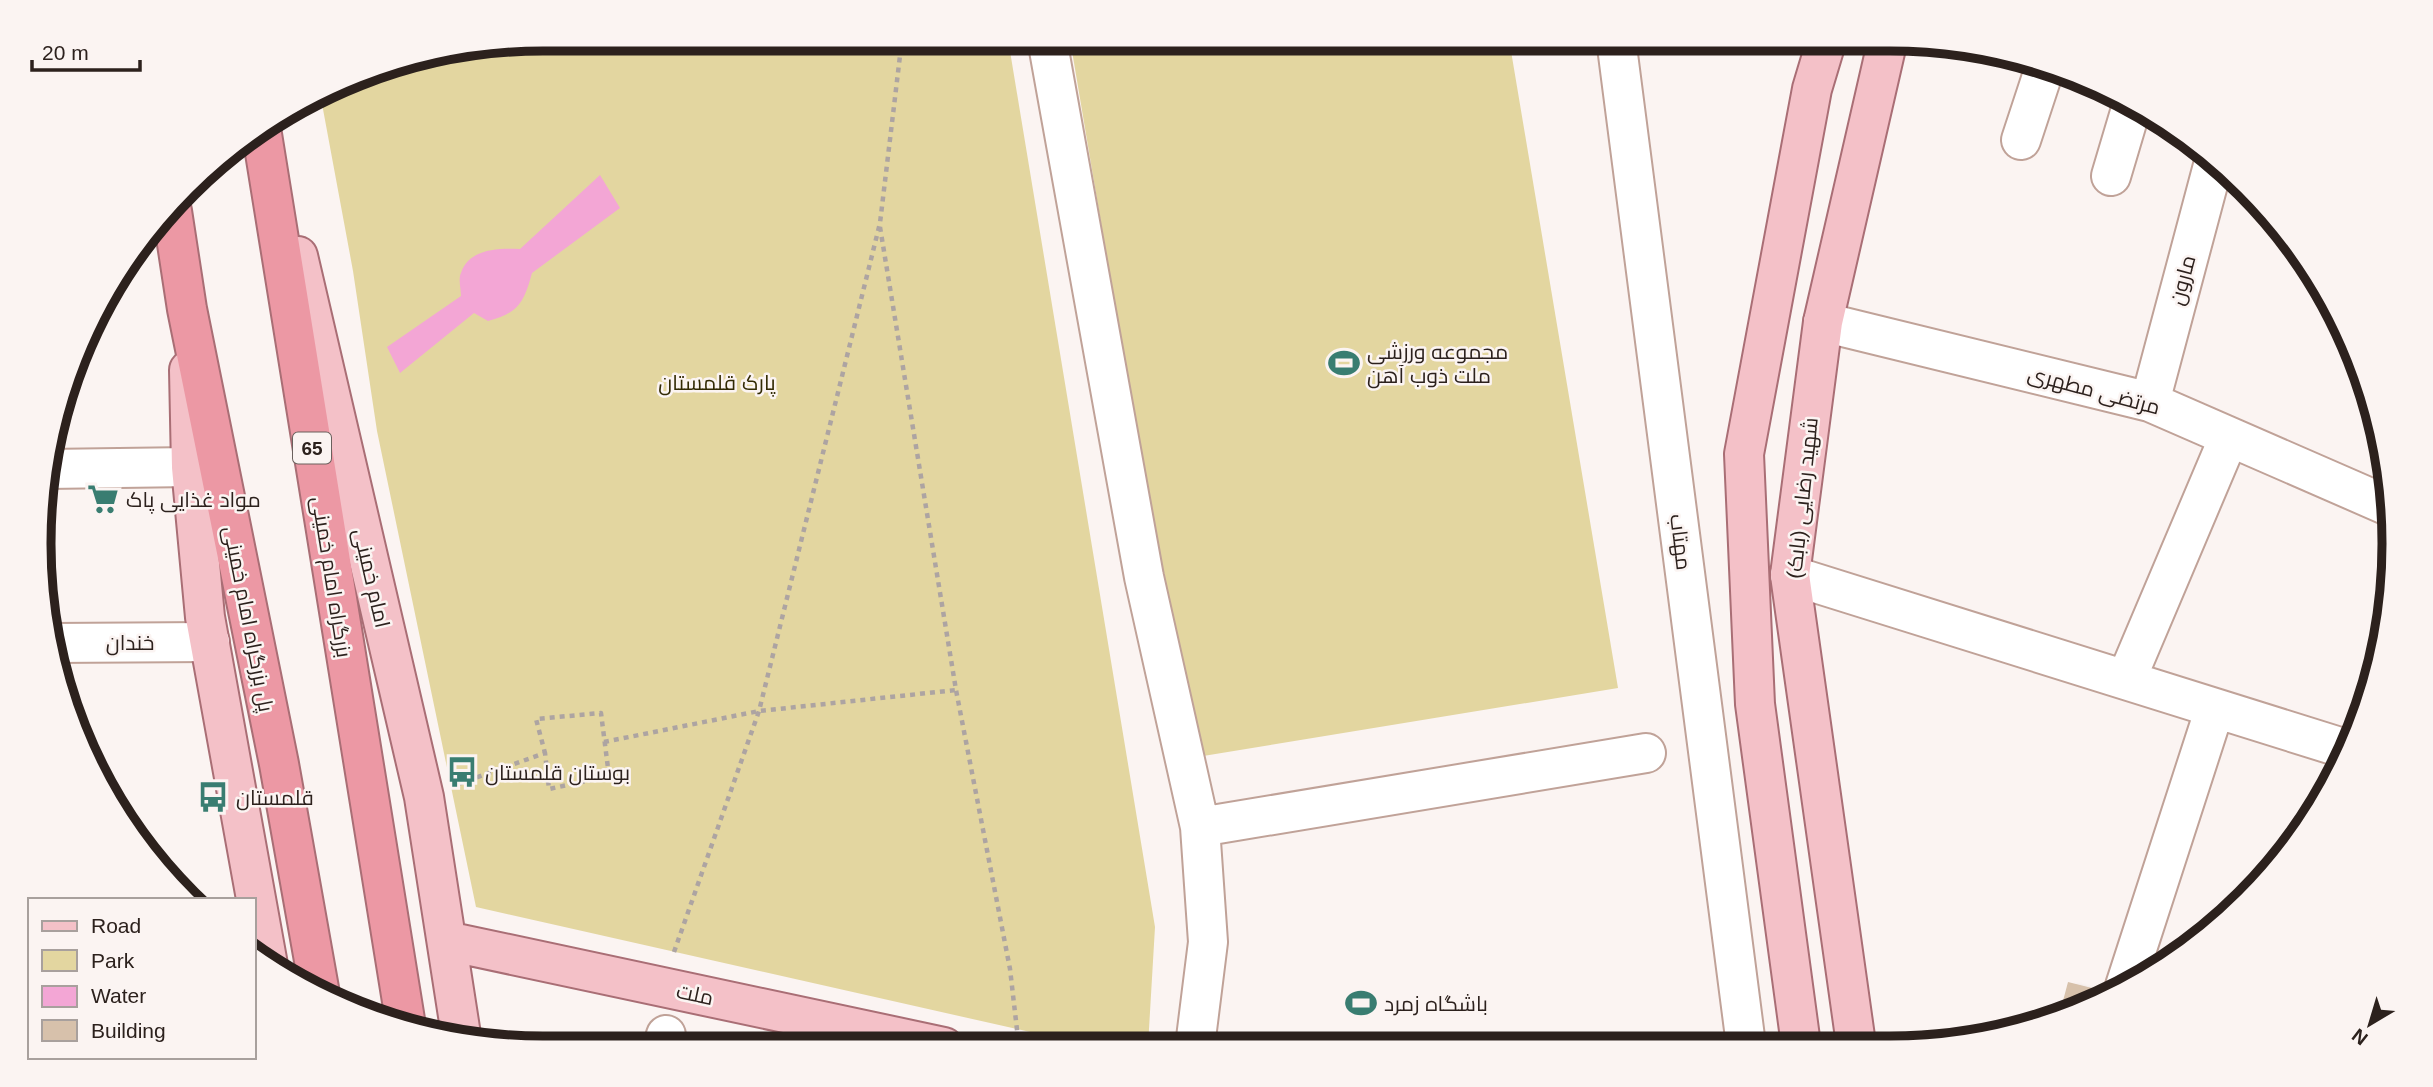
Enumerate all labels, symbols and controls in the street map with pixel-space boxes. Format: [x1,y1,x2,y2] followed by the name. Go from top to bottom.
[32,28,140,72] scale bar
[42,41,89,64] text: 20 m
[2164,253,2202,308] street label: مارون
[1367,340,1508,389] place label: مجموعه ورزشی ملت ذوب آهن
[1327,346,1361,380] sports icon: مجموعه ورزشی ملت ذوب آهن
[2025,361,2163,421] street label: مرتضی مطهری
[658,371,776,397] park label: پارک قلمستان
[1782,416,1824,580] street label: شهید رضایی (بابک)
[293,432,331,463] road number: 65
[86,482,120,516] supermarket icon: مواد غذایی پاک
[126,488,261,514] place label: مواد غذایی پاک
[305,495,356,660] street label: بزرگراه امام خمینی
[1664,513,1696,572] street label: مهتاب
[217,524,278,715] street label: پل بزرگراه امام خمینی
[347,526,395,630] street label: امام خمینی
[106,631,154,656] street label: خندان
[445,755,479,789] bus stop icon: بوستان قلمستان
[485,761,630,786] place label: بوستان قلمستان
[196,780,230,814] bus stop icon: قلمستان
[236,786,314,811] place label: قلمستان
[28,898,256,1059] legend
[91,914,141,937] text: Road
[91,949,135,972] text: Park
[674,979,716,1009] street label: ملت
[91,984,146,1007] text: Water
[1344,986,1378,1020] sports icon: باشگاه زمرد
[2335,989,2405,1059] north arrow
[1384,992,1488,1016] place label: باشگاه زمرد
[91,1019,166,1042] text: Building
[2348,1025,2372,1050] text: N

